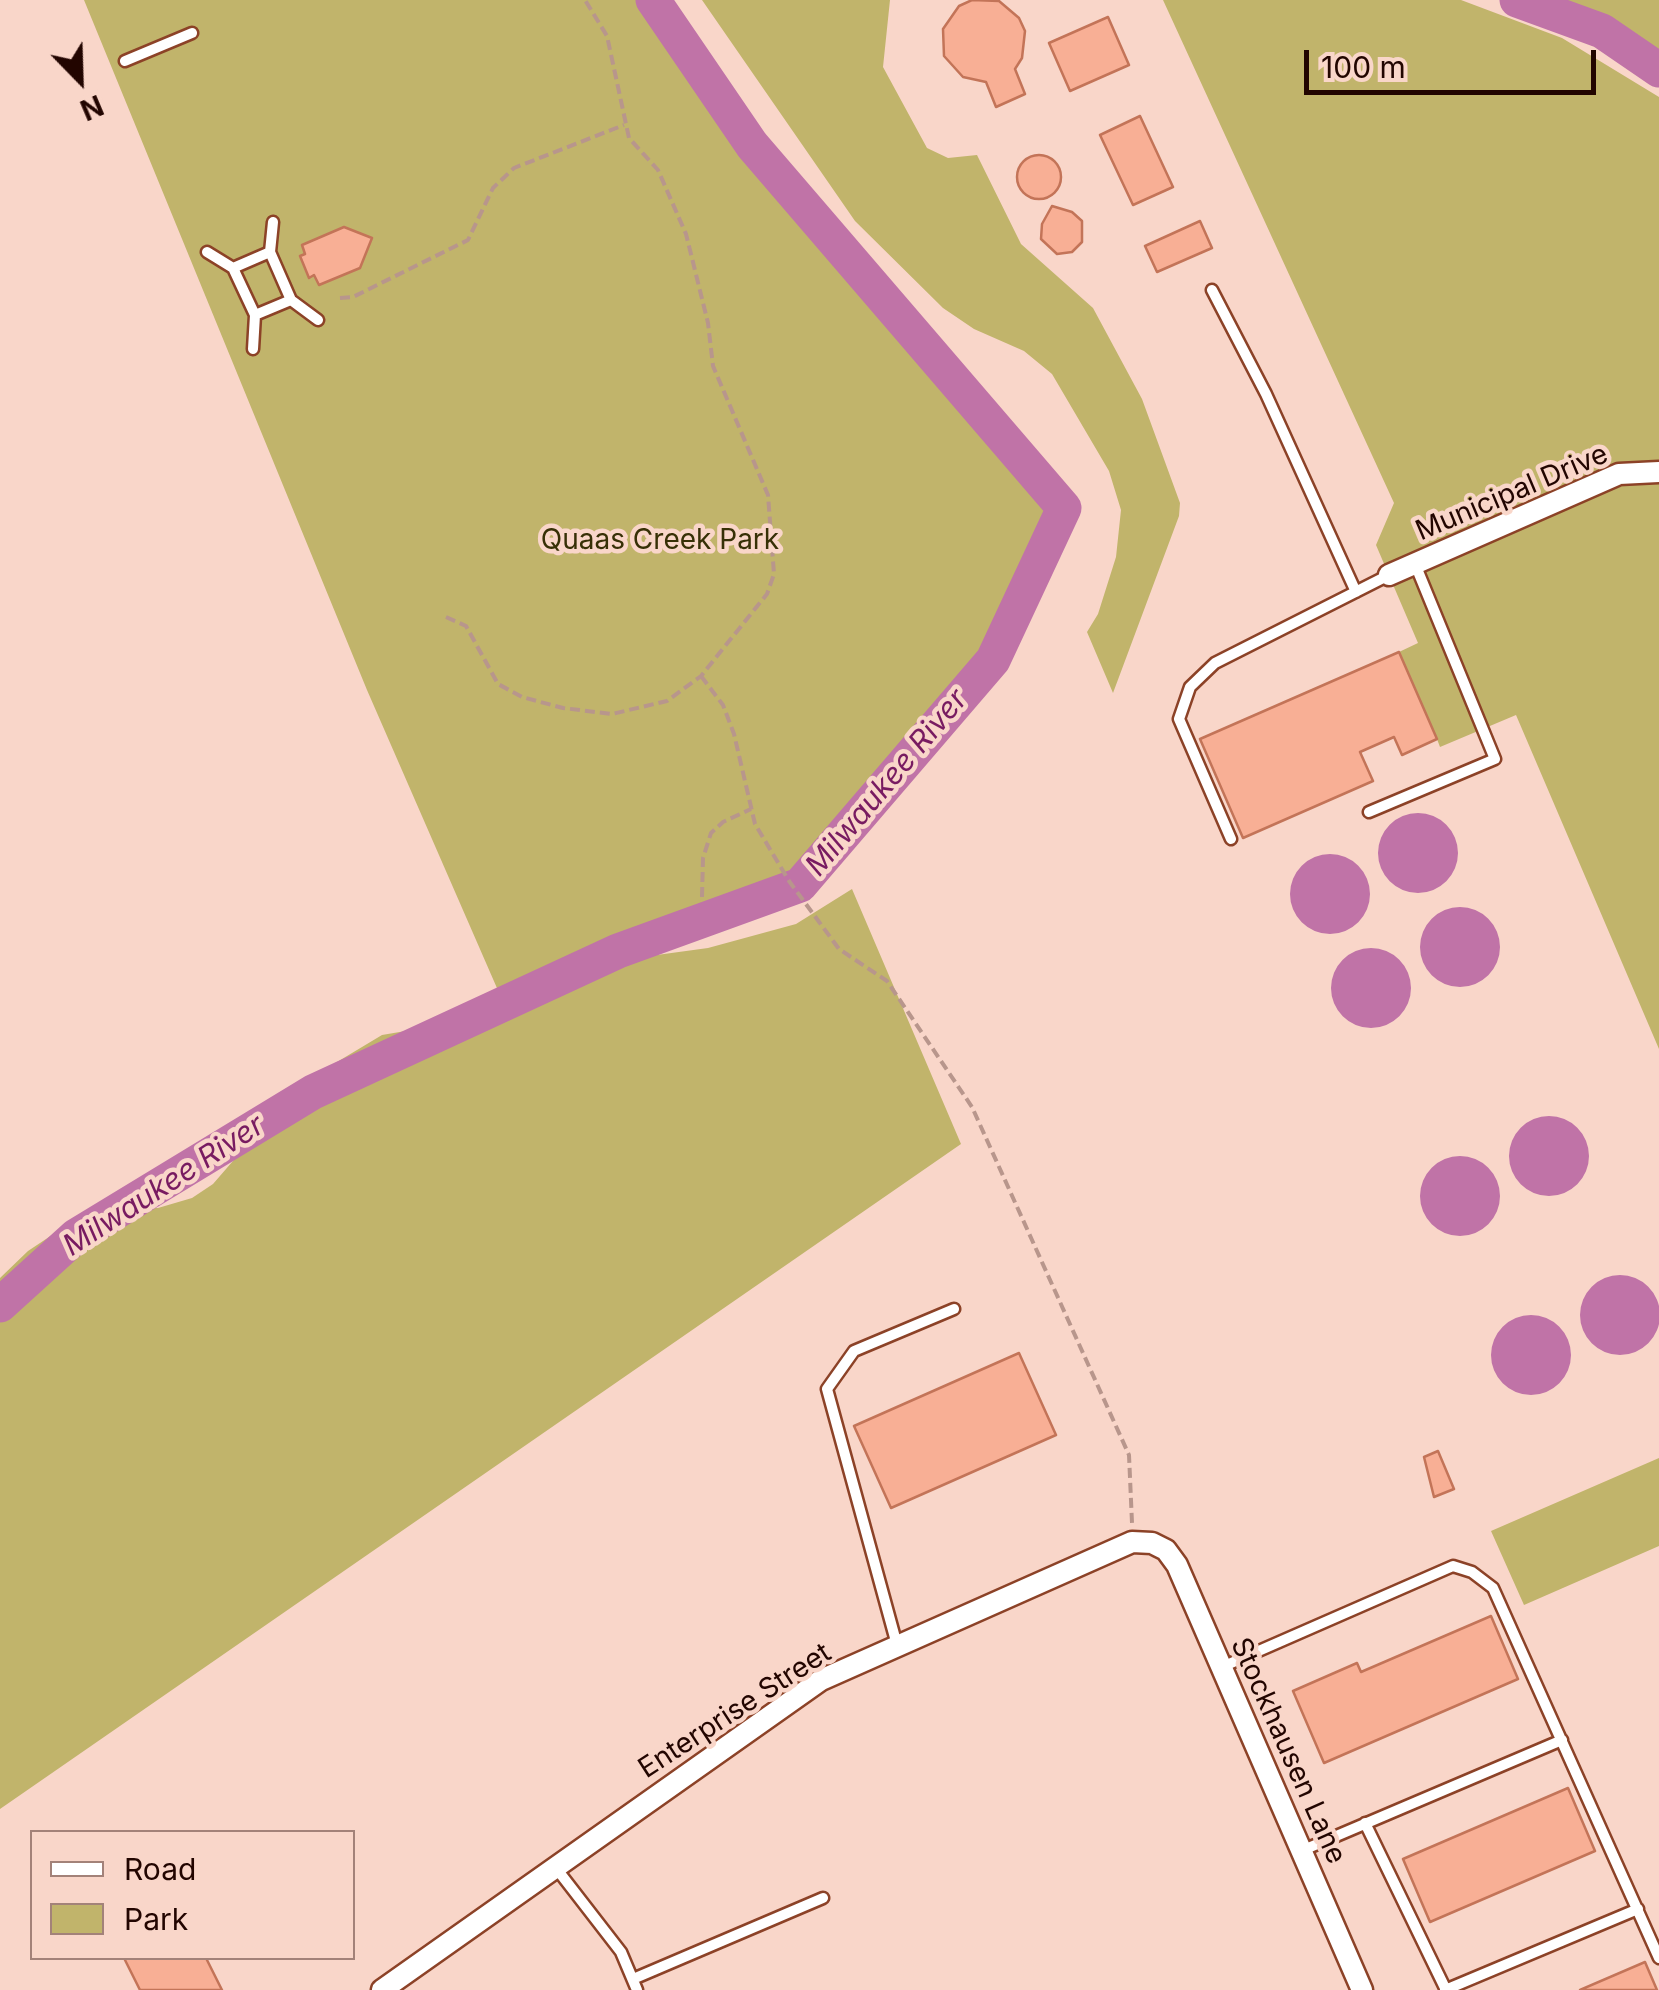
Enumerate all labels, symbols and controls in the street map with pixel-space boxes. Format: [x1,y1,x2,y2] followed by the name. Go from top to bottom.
[30,30,130,130] north arrow
[1309,30,1602,92] scale bar
[1321,49,1406,85] text: 100 m
[75,88,108,127] text: N
[1411,437,1613,549] street label: Municipal Drive
[541,524,779,558] park label: Quaas Creek Park
[799,683,975,883] water label: Milwaukee River
[57,1108,271,1264] water label: Milwaukee River
[1223,1633,1353,1869] street label: Stockhausen Lane
[633,1636,837,1786] street label: Enterprise Street
[30,1830,355,1960] legend
[124,1851,196,1887] text: Road
[124,1901,188,1937] text: Park

